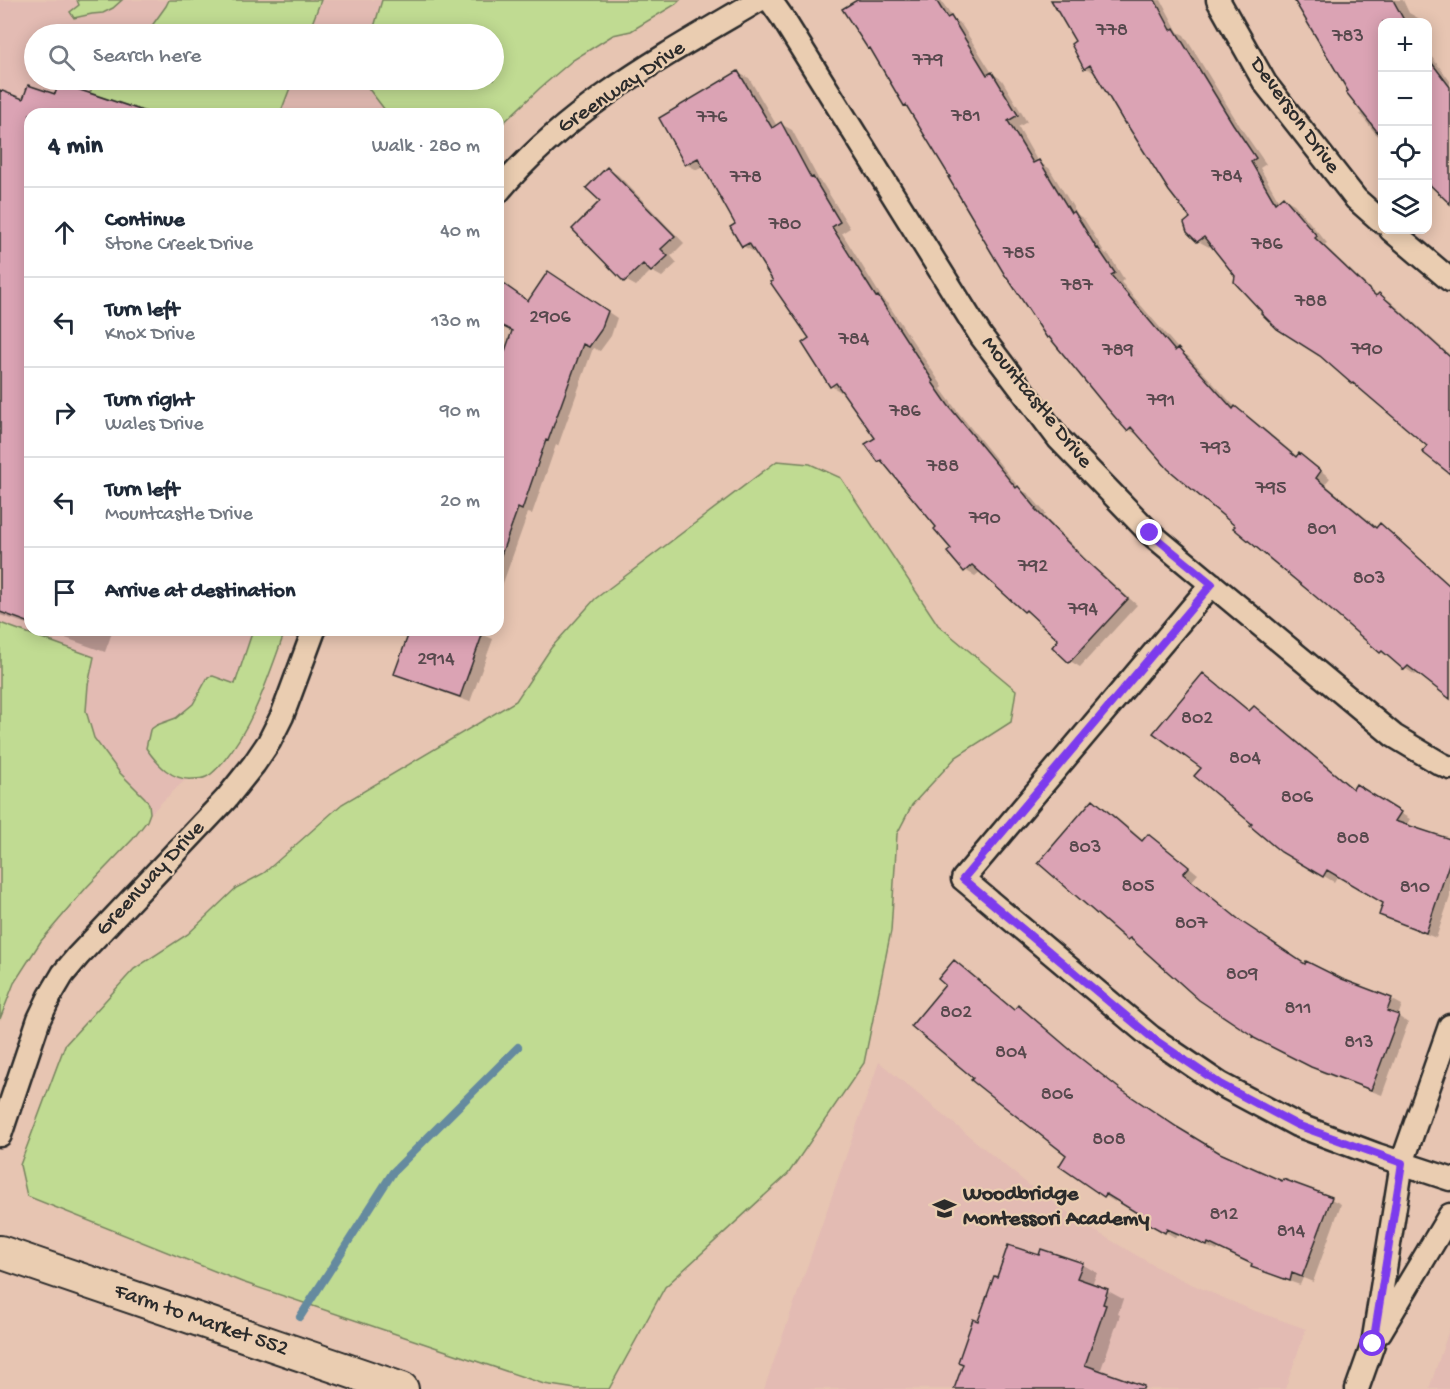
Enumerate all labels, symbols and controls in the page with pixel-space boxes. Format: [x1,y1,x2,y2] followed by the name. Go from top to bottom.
[1378,18,1432,234] map controls
[1378,18,1432,72] button: +
[1095,20,1128,43] house number: 778
[24,24,504,90] search box
[1331,26,1364,49] house number: 783
[553,35,691,140] street label: Greenway Drive
[45,41,78,74] icon: search
[93,44,201,70] text: Search here
[912,50,943,73] house number: 779
[1242,51,1345,180] street label: Deverson Drive
[1378,72,1432,126] button: −
[950,106,981,129] house number: 781
[696,107,728,130] house number: 776
[1378,126,1432,180] button: locate
[48,132,103,163] text: 4 min
[372,136,480,159] text: Walk · 280 m
[1211,166,1243,189] house number: 784
[729,167,762,190] house number: 778
[1378,180,1432,234] button: layers
[105,208,185,234] text: Continue
[768,214,801,237] house number: 780
[48,216,81,249] icon: ahead
[440,221,480,244] text: 40 m
[105,234,253,257] text: Stone Creek Drive
[1250,234,1284,257] house number: 786
[1002,243,1035,266] house number: 785
[1060,275,1093,298] house number: 787
[1294,291,1327,314] house number: 788
[105,298,179,324] text: Turn left
[48,306,81,339] icon: left
[529,307,572,330] house number: 2906
[431,311,480,334] text: 130 m
[105,324,195,347] text: Knox Drive
[838,329,870,352] house number: 784
[975,332,1098,475] street label: Mountcastle Drive
[1350,339,1383,362] house number: 790
[1101,340,1134,363] house number: 789
[105,388,193,414] text: Turn right
[1146,390,1175,413] house number: 791
[48,396,81,429] icon: right
[440,401,480,424] text: 90 m
[888,401,922,424] house number: 786
[105,414,204,437] text: Wales Drive
[1200,438,1231,461] house number: 793
[926,456,959,479] house number: 788
[105,478,179,504] text: Turn left
[1255,478,1286,501] house number: 795
[48,486,81,519] icon: left
[440,491,480,514] text: 20 m
[105,504,253,527] text: Mountcastle Drive
[968,508,1001,531] house number: 790
[1136,519,1162,545] route end
[1307,519,1337,542] house number: 801
[1017,556,1048,579] house number: 792
[1353,568,1385,591] house number: 803
[48,576,81,609] icon: arrive
[105,579,295,605] text: Arrive at destination
[1067,599,1098,622] house number: 794
[417,649,455,672] house number: 2914
[1181,708,1213,731] house number: 802
[1229,748,1261,771] house number: 804
[1281,787,1314,810] house number: 806
[91,816,211,942] street label: Greenway Drive
[1336,828,1370,851] house number: 808
[1069,837,1101,860] house number: 803
[1122,876,1154,899] house number: 805
[1400,877,1430,900] house number: 810
[1175,913,1208,936] house number: 807
[1226,964,1258,987] house number: 809
[1284,998,1312,1021] house number: 811
[940,1002,972,1025] house number: 802
[1344,1032,1374,1055] house number: 813
[995,1042,1027,1065] house number: 804
[1041,1084,1074,1107] house number: 806
[1092,1129,1126,1152] house number: 808
[962,1182,1149,1233] place label: Woodbridge Montessori Academy
[932,1195,958,1221] school or university icon: Woodbridge Montessori Academy
[1210,1204,1239,1227] house number: 812
[1277,1221,1306,1244] house number: 814
[110,1279,292,1363] street label: Farm to Market 552
[1359,1330,1385,1356] route start

